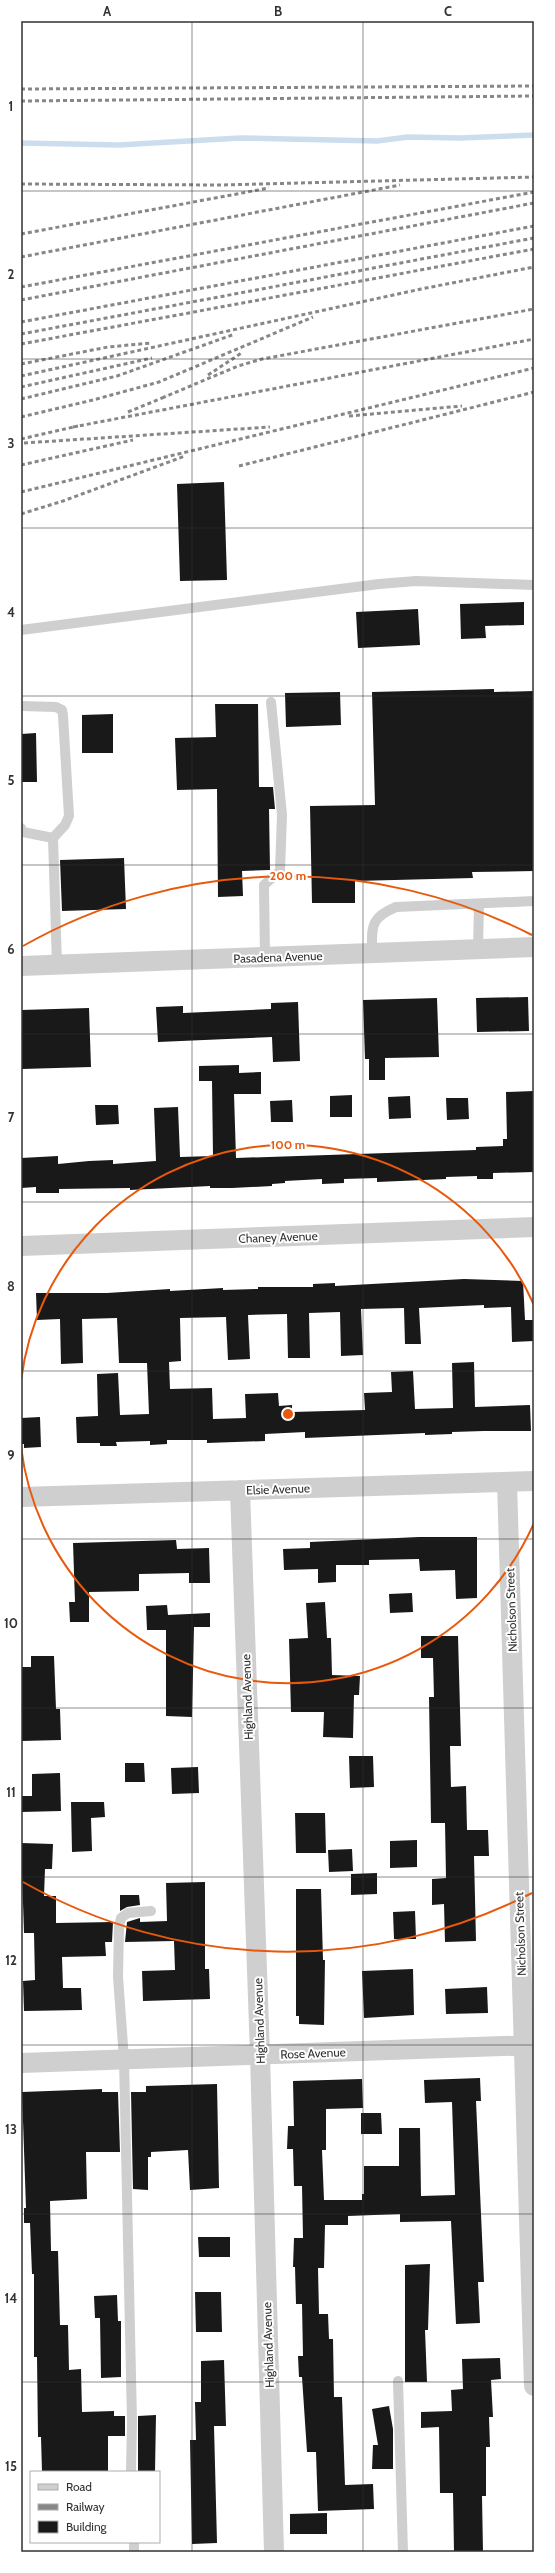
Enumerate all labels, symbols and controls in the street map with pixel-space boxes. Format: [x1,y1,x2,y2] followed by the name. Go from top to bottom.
[103,3,112,19] text: A
[274,3,282,19] text: B
[444,3,452,19] text: C
[9,98,13,114] text: 1
[8,266,15,282] text: 2
[7,435,15,451] text: 3
[7,604,15,620] text: 4
[8,772,15,788] text: 5
[270,868,306,883] text: 200 m
[7,941,15,957] text: 6
[233,948,323,966] street label: Pasadena Avenue
[8,1109,15,1125] text: 7
[271,1137,305,1152] text: 100 m
[238,1228,318,1246] street label: Chaney Avenue
[7,1278,15,1294] text: 8
[281,1407,295,1421] centre of rings
[7,1447,15,1463] text: 9
[246,1480,310,1498] street label: Elsie Avenue
[502,1568,520,1652] street label: Nicholson Street
[4,1615,18,1631] text: 10
[238,1654,256,1740] street label: Highland Avenue
[6,1784,16,1800] text: 11
[511,1892,529,1976] street label: Nicholson Street
[5,1952,17,1968] text: 12
[250,1978,268,2064] street label: Highland Avenue
[280,2044,346,2062] street label: Rose Avenue
[5,2121,17,2137] text: 13
[5,2290,17,2306] text: 14
[259,2302,277,2388] street label: Highland Avenue
[5,2458,17,2474] text: 15
[30,2471,160,2543] legend
[66,2479,92,2494] text: Road
[66,2499,104,2514] text: Railway
[66,2519,108,2534] text: Building

